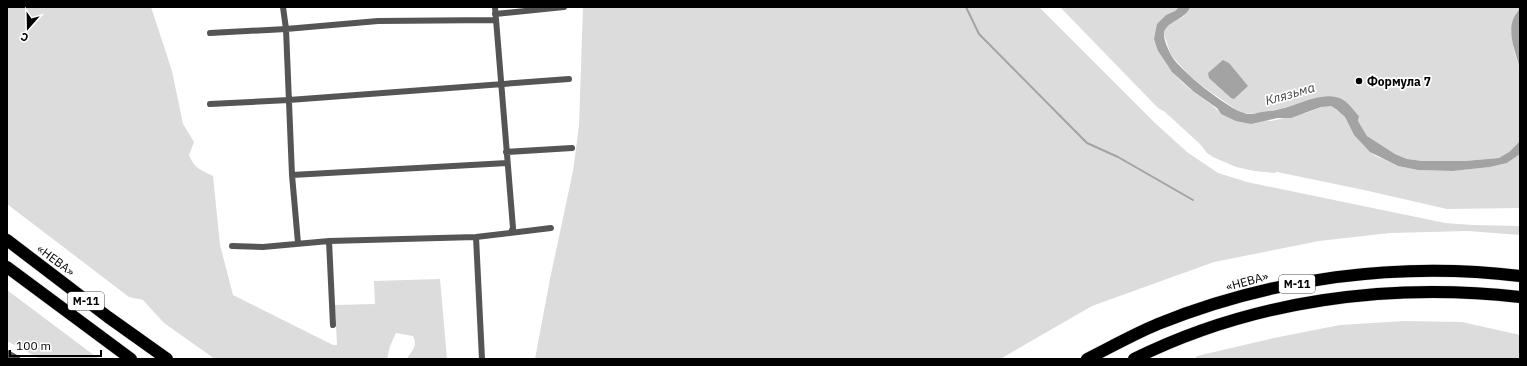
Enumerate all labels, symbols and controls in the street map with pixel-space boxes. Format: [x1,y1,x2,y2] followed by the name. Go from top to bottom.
[8,8,48,48] north arrow
[19,30,30,45] text: С
[1367,74,1431,89] place label: Формула 7
[1354,76,1364,86] marker: Формула 7
[1263,79,1317,109] water label: Клязьма
[34,241,78,279] street label: «НЕВА»
[1224,268,1270,294] street label: «НЕВА»
[1279,275,1315,293] road number: М-11
[68,292,104,310] road number: М-11
[10,332,101,358] scale bar
[16,338,51,353] text: 100 m

